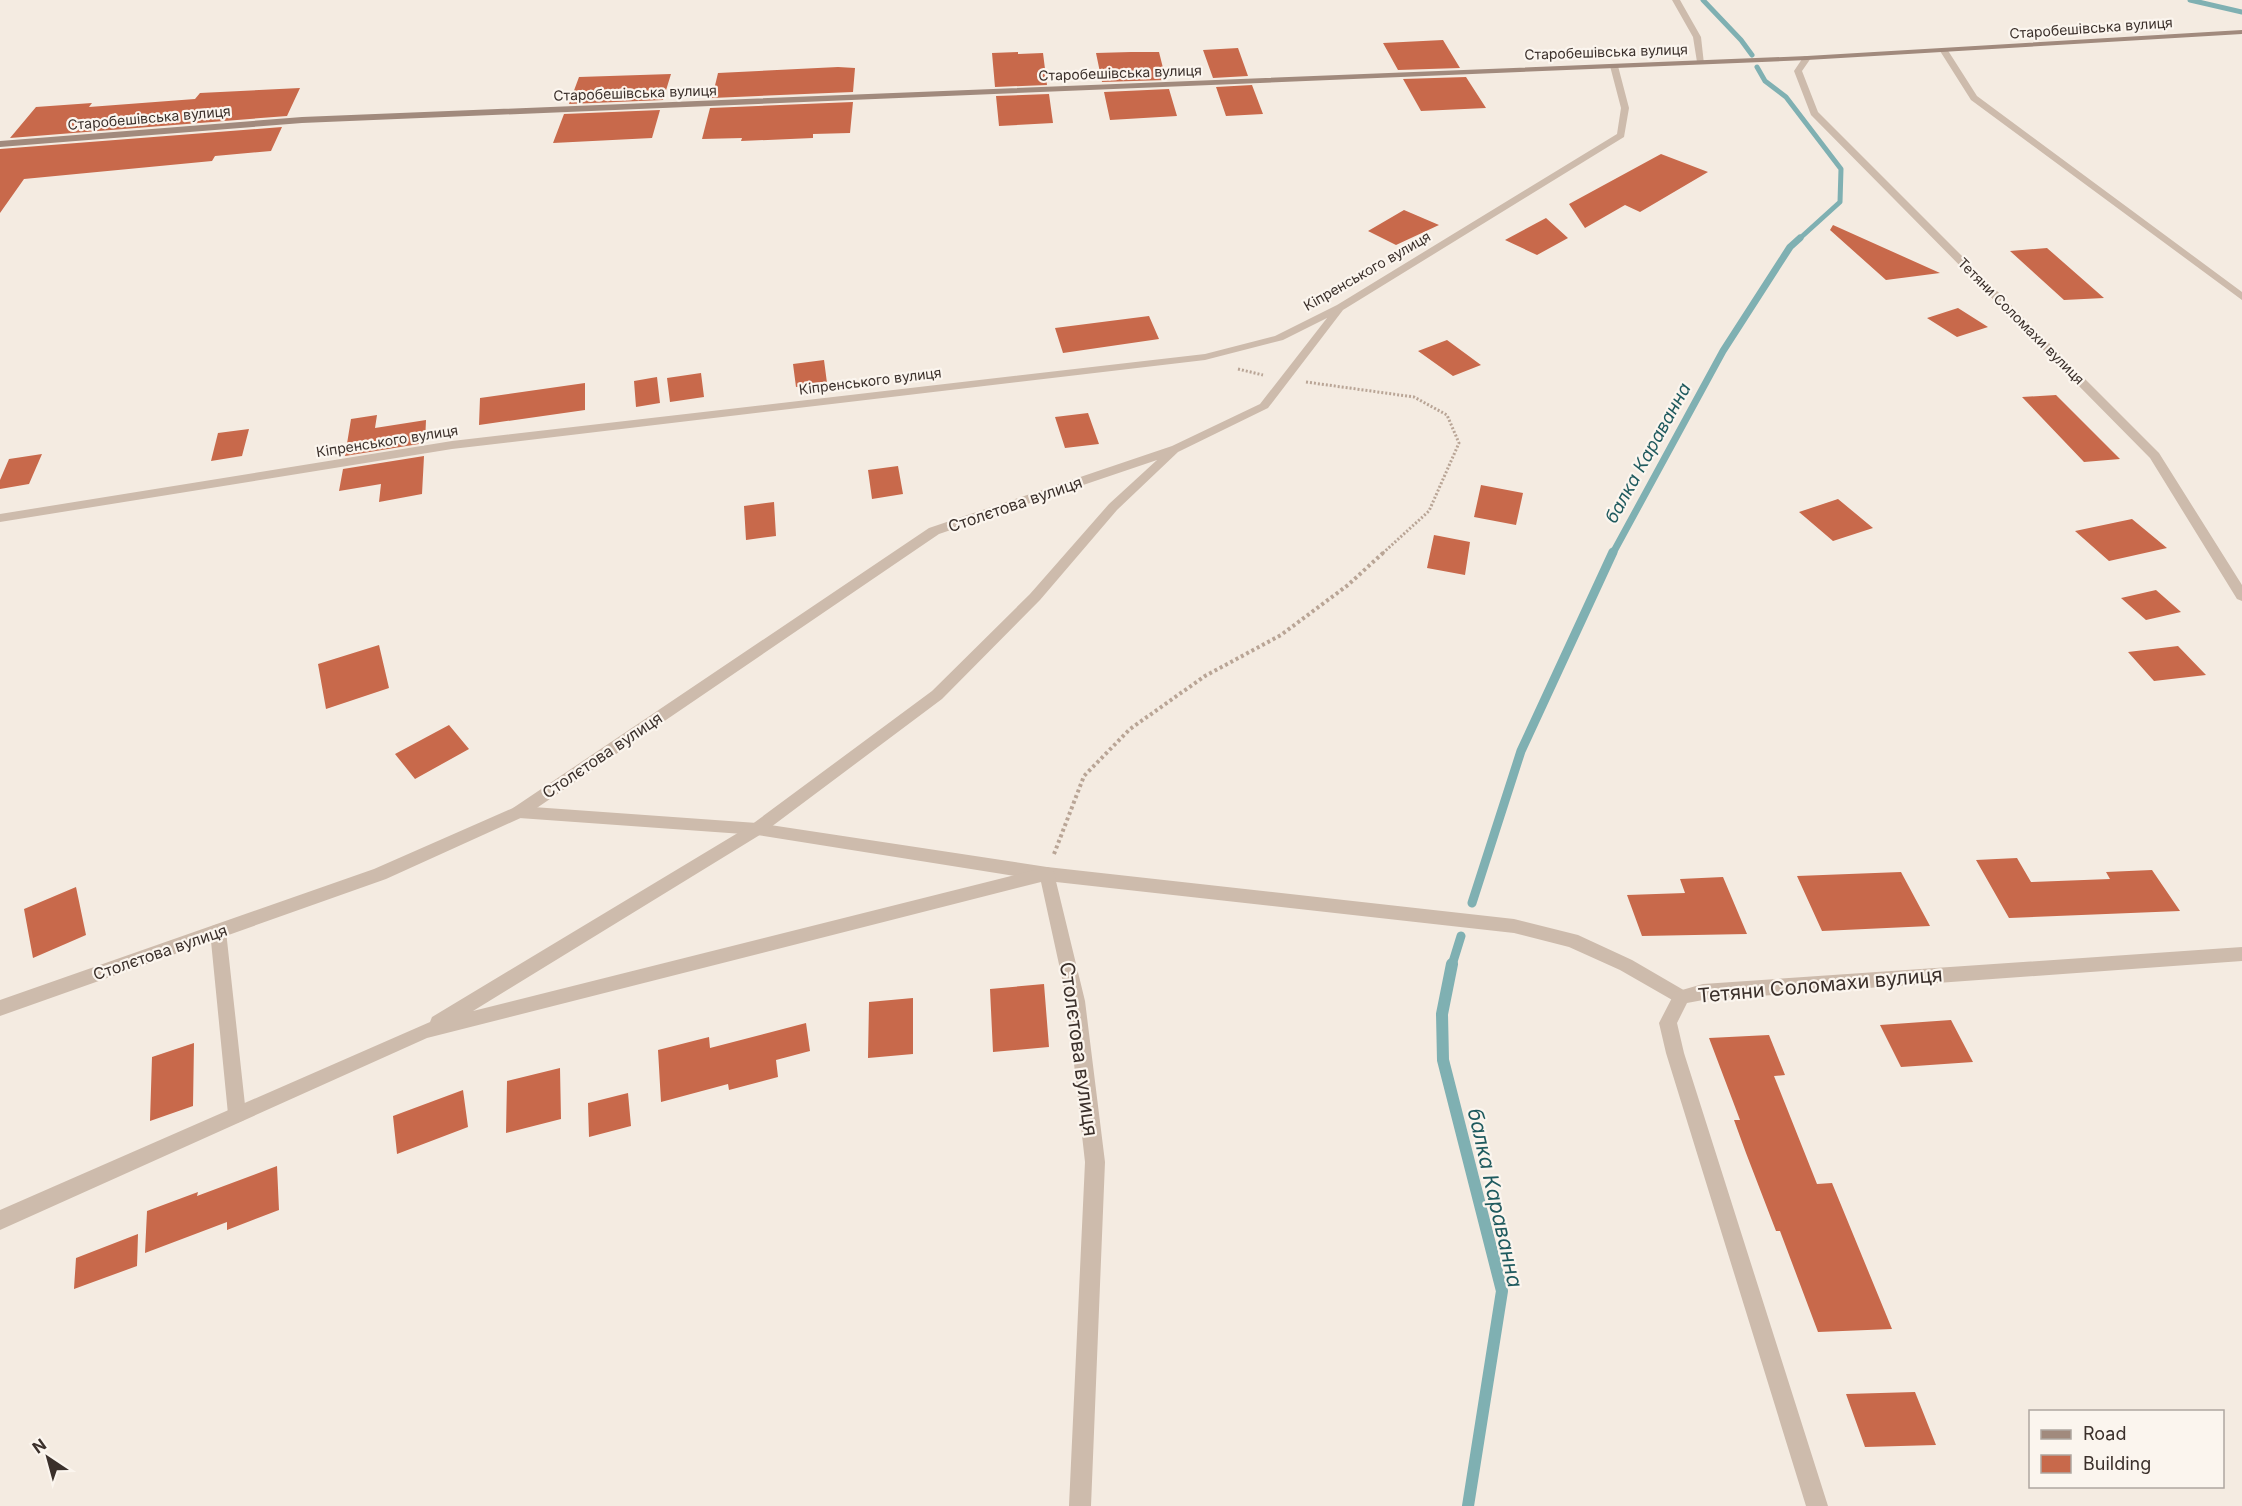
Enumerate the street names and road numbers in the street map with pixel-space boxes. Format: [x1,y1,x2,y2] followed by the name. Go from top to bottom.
[2009,13,2173,42] street label: Старобешівська вулиця
[1524,40,1688,63] street label: Старобешівська вулиця
[1038,61,1202,84] street label: Старобешівська вулиця
[553,81,717,104] street label: Старобешівська вулиця
[67,102,231,133] street label: Старобешівська вулиця
[1300,227,1433,314] street label: Кіпренського вулиця
[1955,254,2088,387] street label: Тетяни Соломахи вулиця
[798,363,942,398] street label: Кіпренського вулиця
[315,421,459,460] street label: Кіпренського вулиця
[945,472,1085,536] street label: Столєтова вулиця
[538,707,666,803] street label: Столєтова вулиця
[90,920,230,984] street label: Столєтова вулиця
[1055,960,1103,1138] street label: Столєтова вулиця
[1697,962,1943,1008] street label: Тетяни Соломахи вулиця

